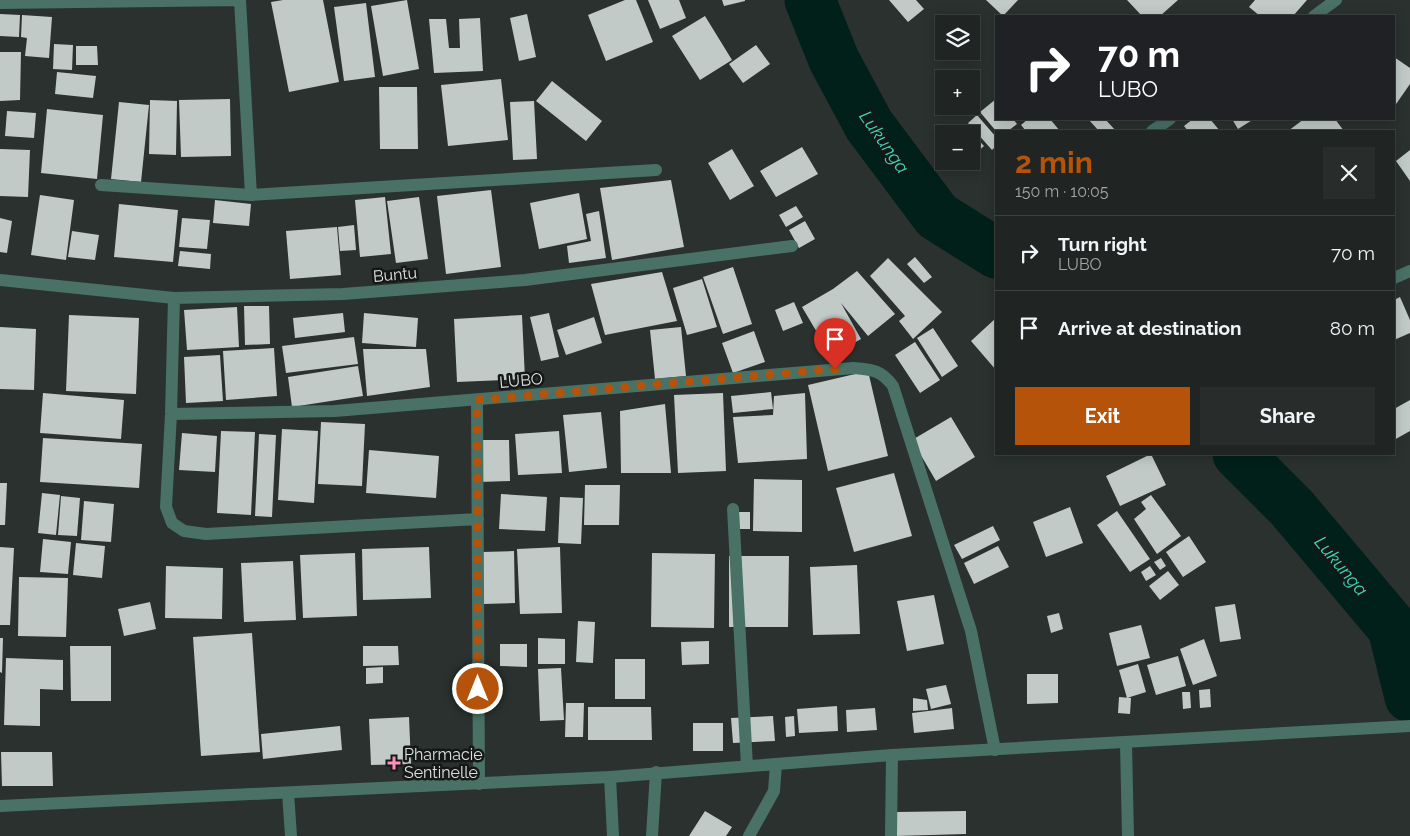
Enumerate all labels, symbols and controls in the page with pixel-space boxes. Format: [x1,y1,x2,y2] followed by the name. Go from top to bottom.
[935,15,980,170] map controls
[935,15,980,60] button: layers
[1098,34,1180,75] text: 70 m
[1015,35,1080,100] icon: right
[935,70,980,115] button: +
[1098,76,1158,102] text: LUBO
[855,106,914,177] water label: Lukunga
[935,125,980,170] button: −
[1015,145,1093,180] text: 2 min
[1323,147,1375,199] button: close
[1015,182,1109,201] text: 150 m · 10:05
[1058,233,1147,255] text: Turn right
[1015,239,1043,267] icon: right
[1331,242,1375,264] text: 70 m
[1058,255,1102,274] text: LUBO
[372,263,418,286] street label: Buntu
[1015,314,1043,342] icon: arrive
[1058,317,1242,339] text: Arrive at destination
[1330,317,1375,339] text: 80 m
[814,318,856,369] pin
[821,325,849,353] icon: arrive
[499,369,544,392] street label: LUBO
[1015,387,1190,445] button: Exit
[1200,387,1375,445] button: Share
[1310,532,1373,600] water label: Lukunga
[451,662,503,714] position arrow
[404,745,483,782] place label: Pharmacie Sentinelle
[388,757,400,769] marker: Pharmacie Sentinelle

